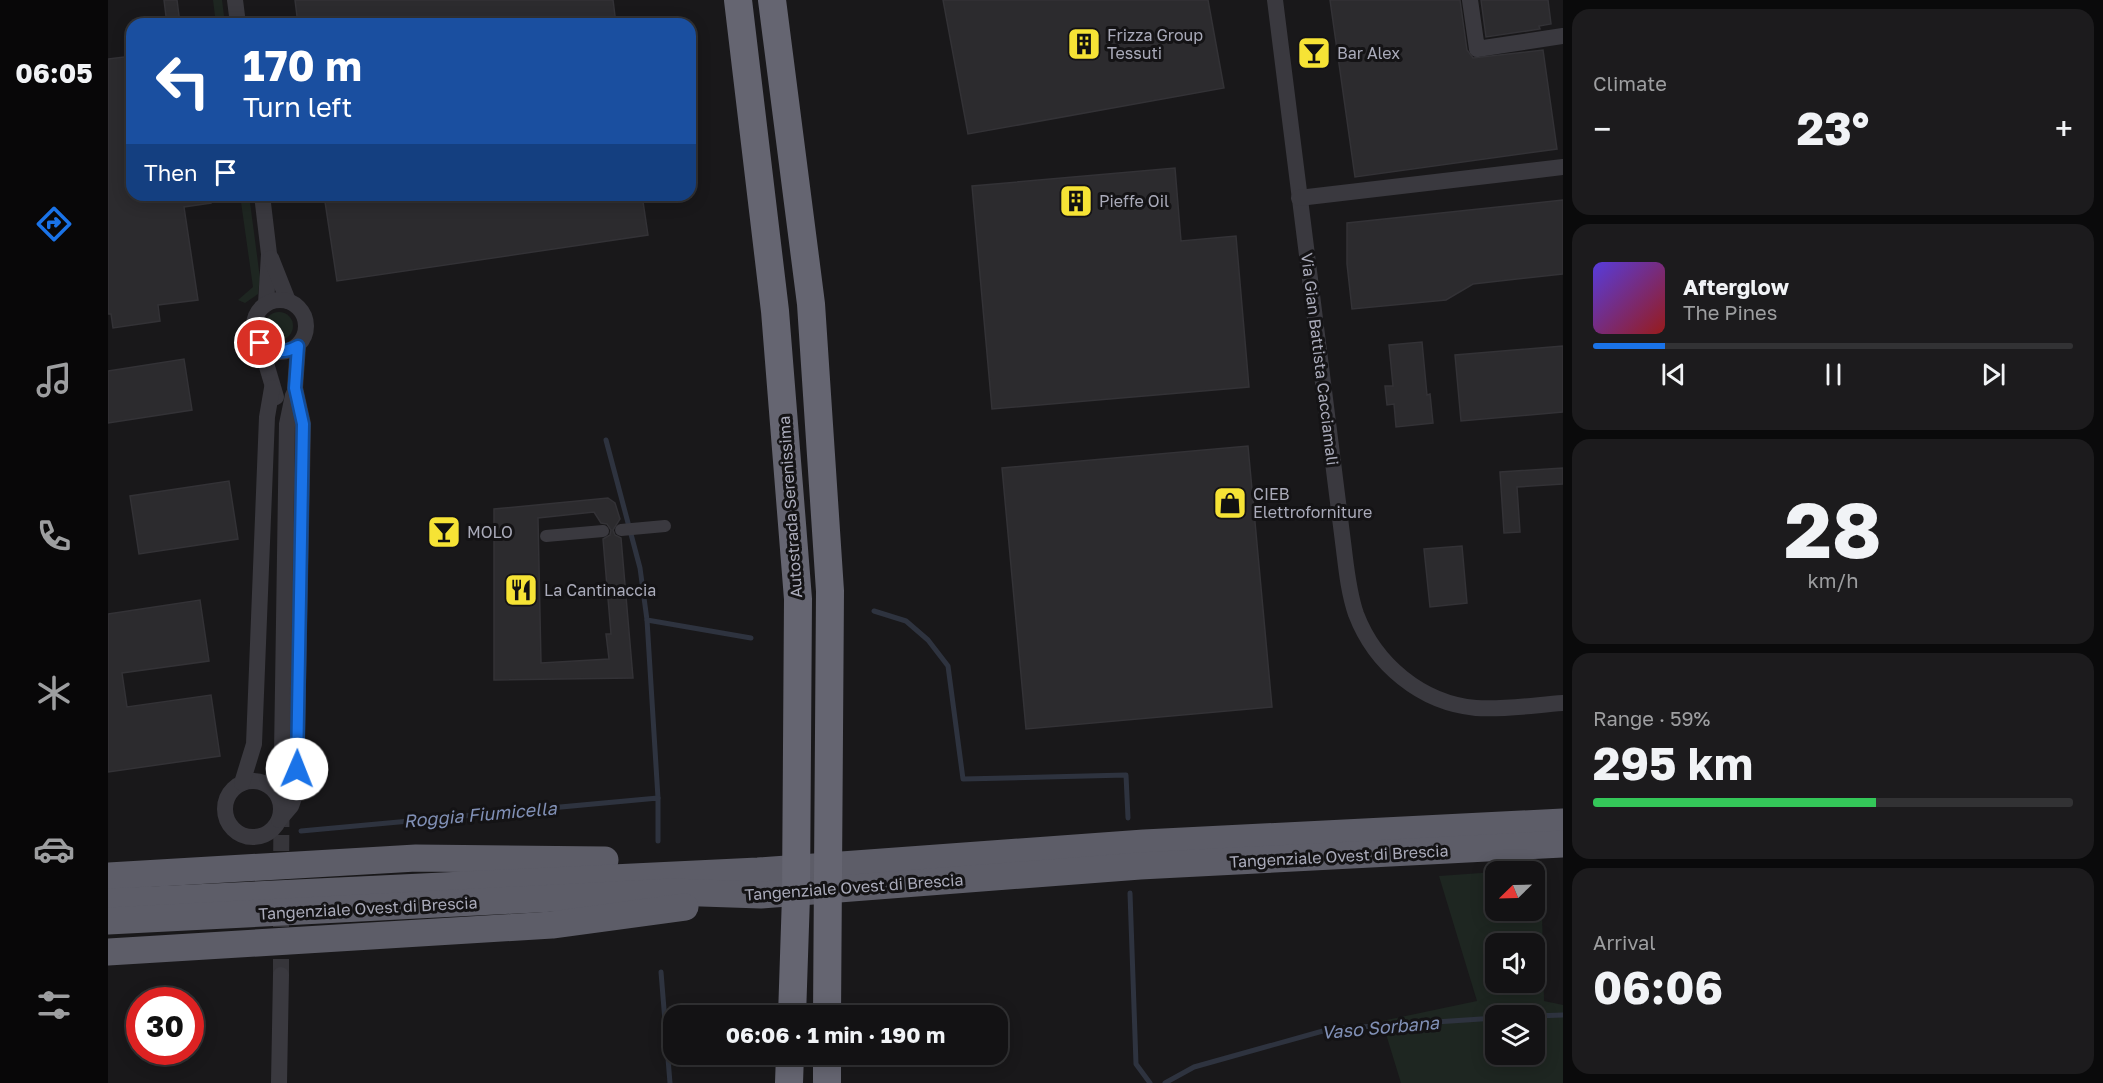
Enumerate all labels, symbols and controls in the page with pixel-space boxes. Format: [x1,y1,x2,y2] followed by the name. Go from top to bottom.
[1107,25,1203,63] place label: Frizza Group Tessuti
[1066,26,1102,62] building icon: Frizza Group Tessuti
[1296,35,1332,71] bar icon: Bar Alex
[243,40,362,90] text: 170 m
[144,42,222,120] icon: left
[1337,43,1400,63] place label: Bar Alex
[15,57,93,89] text: 06:05
[1593,71,1667,95] text: Climate
[243,91,352,123] text: Turn left
[1797,101,1869,155] text: 23°
[1593,109,1611,148] text: −
[2055,109,2073,148] text: +
[209,156,242,189] icon: arrive
[144,159,197,186] text: Then
[1058,183,1094,219] building icon: Pieffe Oil
[1099,191,1169,211] place label: Pieffe Oil
[33,203,75,245] icon: directions
[1297,251,1343,467] street label: Via Gian Battista Cacciamali
[1683,273,1789,300] text: Afterglow
[1683,300,1777,324] text: The Pines
[234,317,285,368] pin
[243,326,276,359] icon: arrive
[1657,358,1690,391] icon: previous
[1817,358,1850,391] icon: pause
[1977,358,2010,391] icon: next
[33,359,75,401] icon: music
[774,415,806,599] street label: Autostrada Serenissima
[1784,482,1882,575] text: 28
[1253,484,1372,522] place label: CIEB Elettroforniture
[1212,485,1248,521] shop icon: CIEB Elettroforniture
[426,514,462,550] bar icon: MOLO
[33,515,75,557] icon: phone
[467,522,513,542] place label: MOLO
[1808,568,1858,592] text: km/h
[503,572,539,608] restaurant icon: La Cantinaccia
[544,580,656,600] place label: La Cantinaccia
[33,672,75,714] icon: climate
[1593,706,1710,730] text: Range · 59%
[1593,736,1753,790] text: 295 km
[265,737,329,801] position arrow
[403,796,558,832] water label: Roggia Fiumicella
[33,828,75,870] icon: car
[1229,840,1449,872] street label: Tangenziale Ovest di Brescia
[1485,861,1545,921] north arrow
[1485,861,1545,1065] map controls
[744,869,964,905] street label: Tangenziale Ovest di Brescia
[258,892,478,924] street label: Tangenziale Ovest di Brescia
[1593,930,1656,954] text: Arrival
[1485,933,1545,993] button: sound
[1593,960,1723,1014] text: 06:06
[33,984,75,1026] icon: filters
[126,987,204,1065] speed limit sign: 30
[1485,1005,1545,1065] button: layers
[1320,1011,1440,1043] water label: Vaso Sorbana
[726,1021,945,1048] text: 06:06 · 1 min · 190 m

